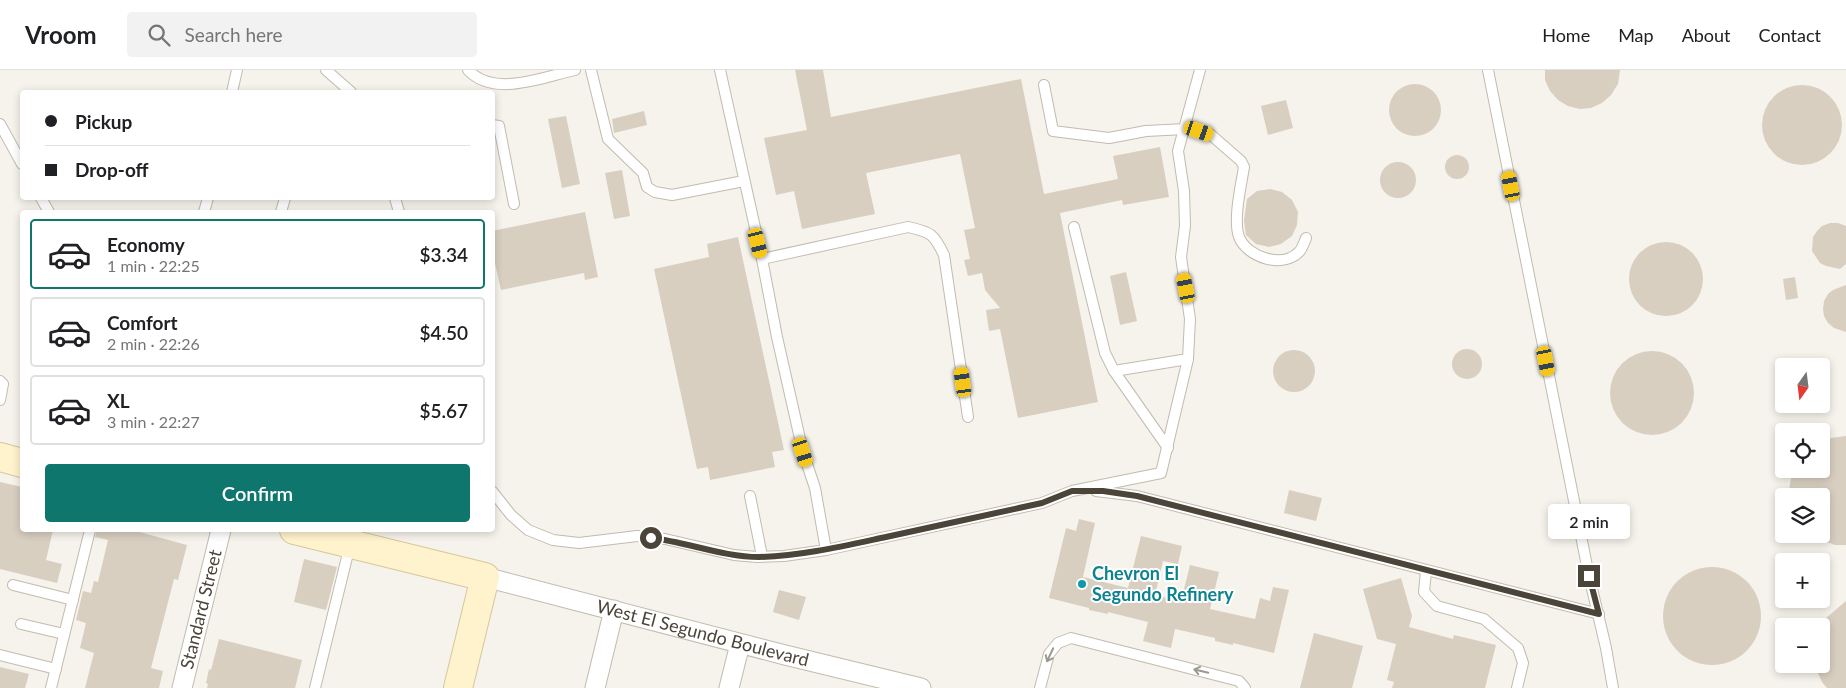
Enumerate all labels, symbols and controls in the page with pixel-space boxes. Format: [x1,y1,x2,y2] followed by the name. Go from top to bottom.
[127,12,477,57] search box
[25,20,97,49] text: Vroom
[145,21,173,49] icon: search
[185,23,283,46] text: Search here
[1542,24,1590,46] text: Home
[1618,24,1654,46] text: Map
[1682,24,1731,46] text: About
[1759,24,1821,46] text: Contact
[75,110,132,133] text: Pickup
[1182,119,1215,143] car
[75,158,149,181] text: Drop-off
[1500,170,1521,202] car
[747,227,768,259] car
[47,232,92,277] icon: car
[107,233,185,256] text: Economy
[419,243,468,266] text: $3.34
[107,256,200,275] text: 1 min · 22:25
[1175,272,1196,304] car
[47,310,92,355] icon: car
[107,311,178,334] text: Comfort
[419,321,468,344] text: $4.50
[107,334,200,353] text: 2 min · 22:26
[1535,345,1556,377] car
[1775,358,1830,412] north arrow
[1775,358,1830,673] map controls
[953,366,972,398] car
[47,388,92,433] icon: car
[107,389,130,412] text: XL
[419,399,468,422] text: $5.67
[107,412,200,431] text: 3 min · 22:27
[1775,423,1830,478] button: locate
[791,435,814,469] car
[45,464,470,522] button: Confirm
[1775,488,1830,543] button: layers
[1548,504,1630,538] callout: 2 min
[1569,512,1609,531] text: 2 min
[640,527,662,549] route start
[175,547,226,671] street label: Standard Street
[1775,553,1830,608] button: +
[1092,562,1234,605] place label: Chevron El Segundo Refinery
[1578,565,1600,587] route end
[1076,578,1088,590] marker: Chevron El Segundo Refinery
[595,595,811,670] street label: West El Segundo Boulevard
[1775,618,1830,673] button: −
[1045,647,1055,662] one-way arrow
[1193,666,1209,675] one-way arrow

